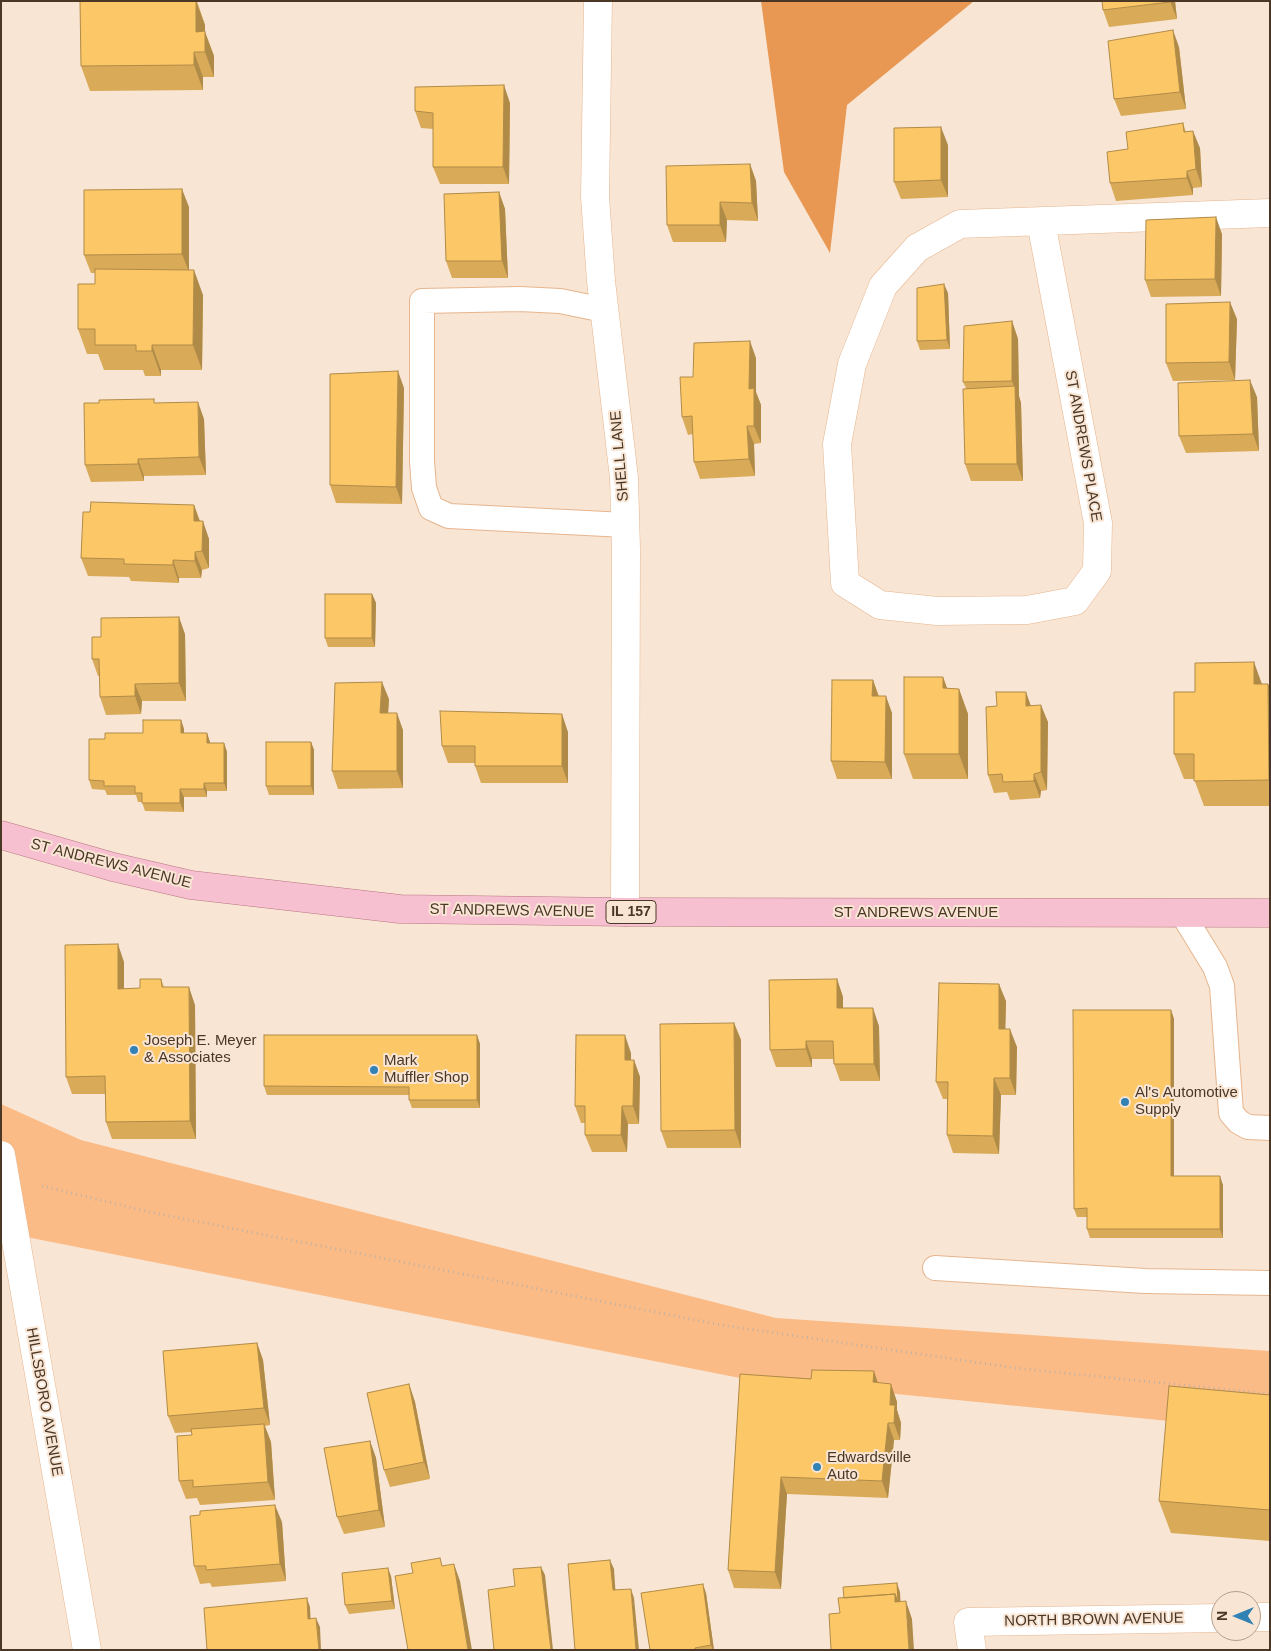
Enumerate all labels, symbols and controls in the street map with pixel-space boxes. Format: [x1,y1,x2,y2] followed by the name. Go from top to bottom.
[1061,369,1105,523] street label: ST ANDREWS PLACE
[607,410,633,502] street label: SHELL LANE
[29,835,193,893] street label: ST ANDREWS AVENUE
[606,900,656,924] road number: IL 157
[429,901,595,921] street label: ST ANDREWS AVENUE
[834,904,998,922] street label: ST ANDREWS AVENUE
[144,1032,257,1067] place label: Joseph E. Meyer & Associates
[128,1044,140,1056] marker: Joseph E. Meyer & Associates
[384,1052,469,1087] place label: Mark Muffler Shop
[368,1064,380,1076] marker: Mark Muffler Shop
[1135,1084,1238,1119] place label: Al's Automotive Supply
[1119,1096,1131,1108] marker: Al's Automotive Supply
[22,1326,66,1478] street label: HILLSBORO AVENUE
[827,1449,911,1484] place label: Edwardsville Auto
[811,1461,823,1473] marker: Edwardsville Auto
[1211,1591,1261,1641] north arrow
[1004,1609,1184,1631] street label: NORTH BROWN AVENUE
[1214,1611,1230,1621] text: N

